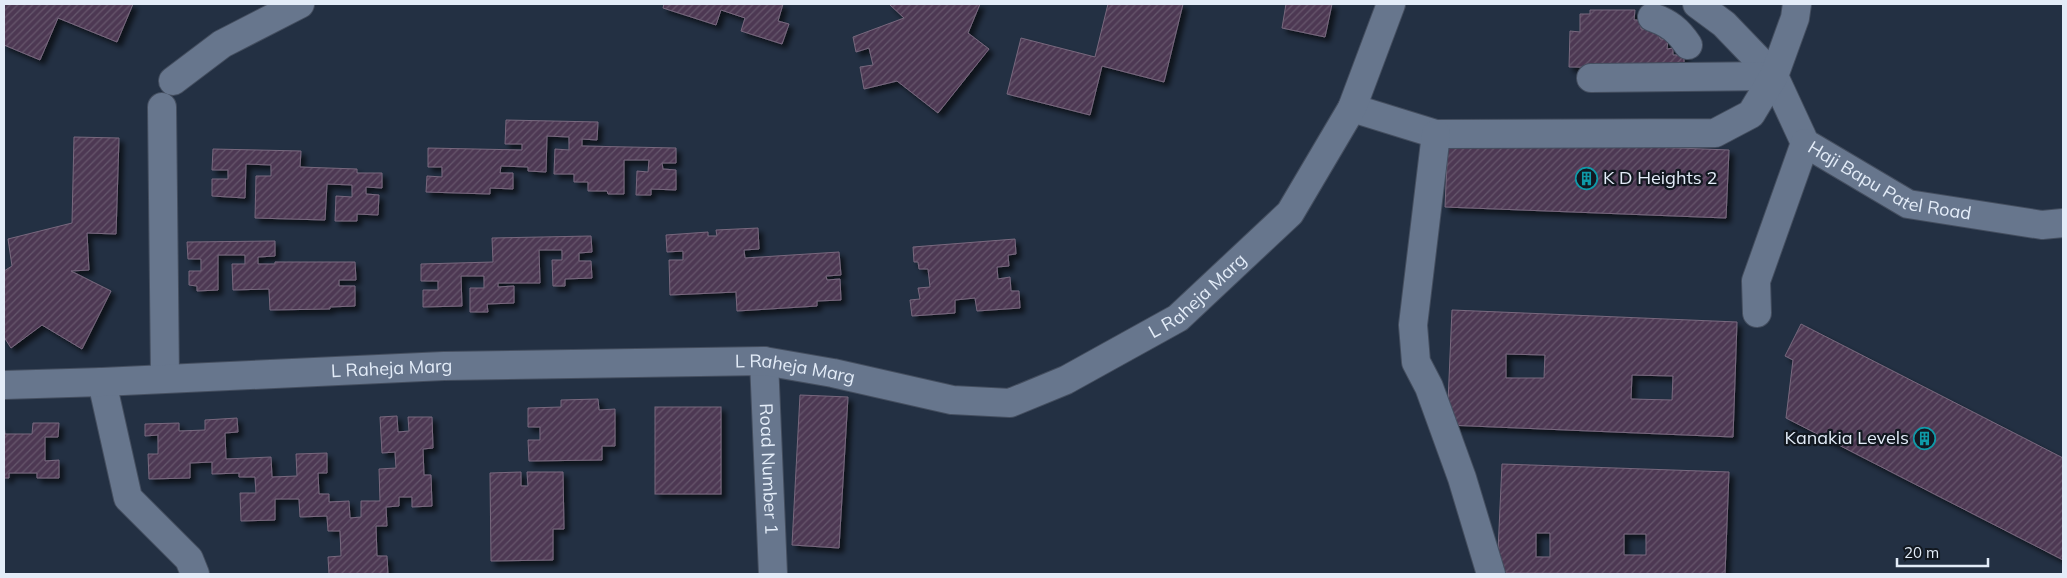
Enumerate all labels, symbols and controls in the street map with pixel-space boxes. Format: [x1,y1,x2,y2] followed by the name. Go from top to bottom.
[1804,135,1973,225] street label: Haji Bapu Patel Road
[1575,166,1599,190] building icon: K D Heights 2
[1603,166,1717,189] place label: K D Heights 2
[1144,248,1251,343] street label: L Raheja Marg
[735,349,857,389] street label: L Raheja Marg
[330,354,452,382] street label: L Raheja Marg
[755,403,783,535] street label: Road Number 1
[1785,426,1909,449] place label: Kanakia Levels
[1913,426,1937,450] building icon: Kanakia Levels
[1897,536,1988,568] scale bar
[1904,543,1939,562] text: 20 m

